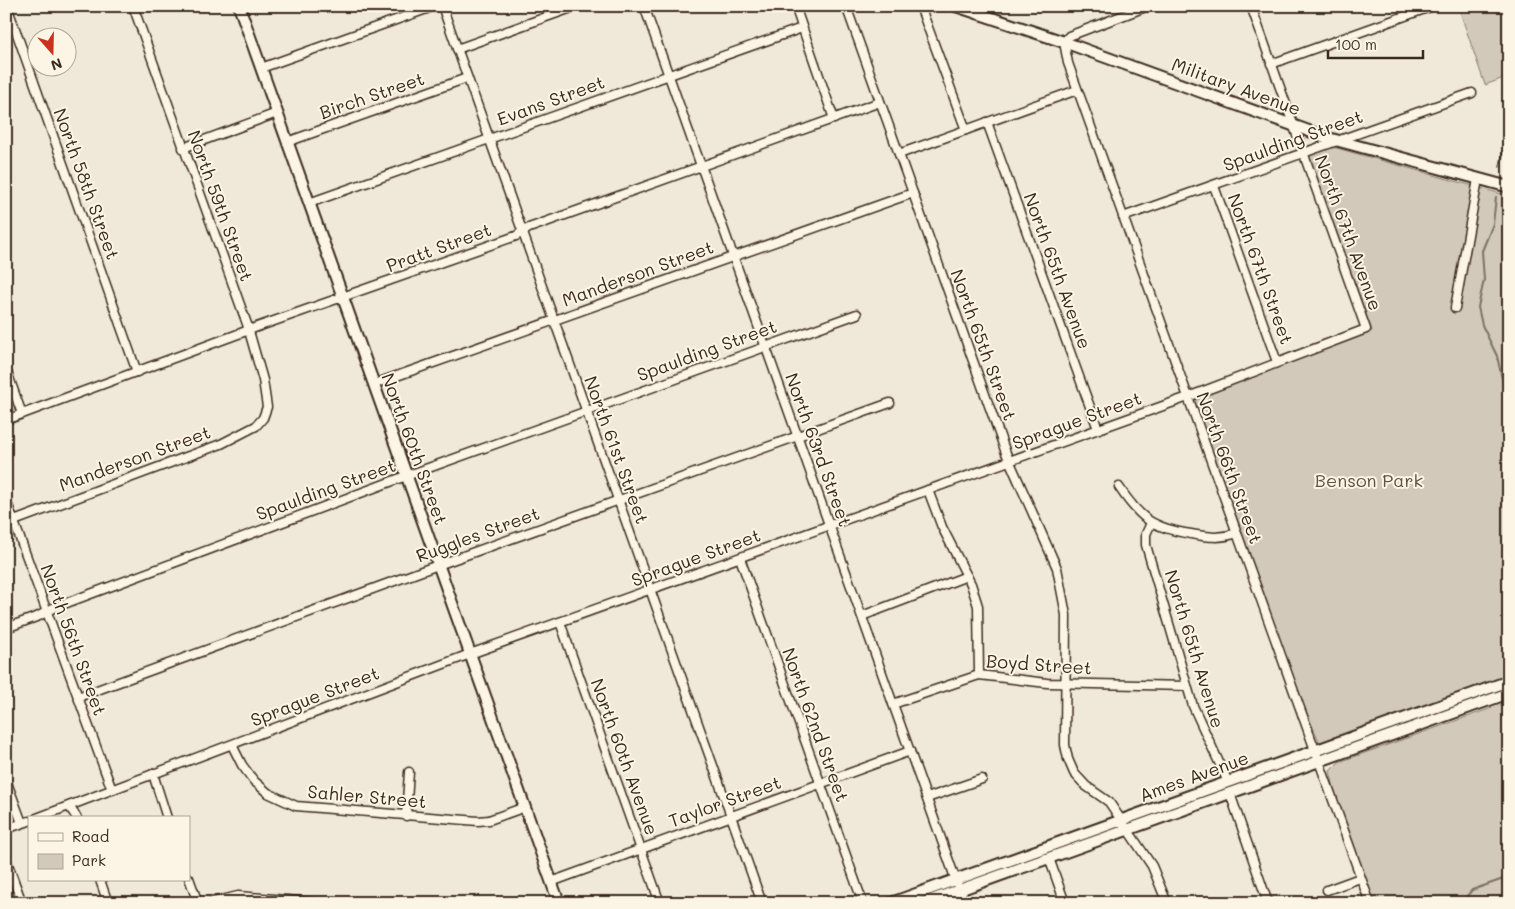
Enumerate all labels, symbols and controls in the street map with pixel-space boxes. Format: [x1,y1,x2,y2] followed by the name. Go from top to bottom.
[28,28,78,78] north arrow
[1328,28,1422,60] scale bar
[1335,34,1377,54] text: 100 m
[1169,52,1304,121] street label: Military Avenue
[48,54,65,75] text: N
[316,66,427,124] street label: Birch Street
[494,69,608,131] street label: Evans Street
[1219,104,1366,177] street label: Spaulding Street
[48,105,125,263] street label: North 58th Street
[182,127,259,285] street label: North 59th Street
[1310,152,1388,314] street label: North 67th Avenue
[1019,189,1097,352] street label: North 65th Avenue
[1222,190,1299,347] street label: North 67th Street
[383,217,495,277] street label: Pratt Street
[559,234,717,312] street label: Manderson Street
[945,266,1022,424] street label: North 65th Street
[633,314,780,387] street label: Spaulding Street
[376,369,454,528] street label: North 60th Street
[780,370,858,530] street label: North 63rd Street
[579,373,655,527] street label: North 61st Street
[1009,386,1145,455] street label: Sprague Street
[1191,389,1269,547] street label: North 66th Street
[56,419,214,497] street label: Manderson Street
[252,453,399,526] street label: Spaulding Street
[1315,468,1423,492] park label: Benson Park
[413,501,543,568] street label: Ruggles Street
[628,523,764,592] street label: Sprague Street
[35,561,112,719] street label: North 56th Street
[1159,567,1230,731] street label: North 65th Avenue
[777,644,855,805] street label: North 62nd Street
[986,648,1093,680] street label: Boyd Street
[247,660,382,732] street label: Sprague Street
[585,675,664,838] street label: North 60th Avenue
[1136,745,1252,807] street label: Ames Avenue
[665,770,784,833] street label: Taylor Street
[307,779,428,813] street label: Sahler Street
[28,816,190,882] legend
[72,826,109,846] text: Road
[72,850,106,870] text: Park

